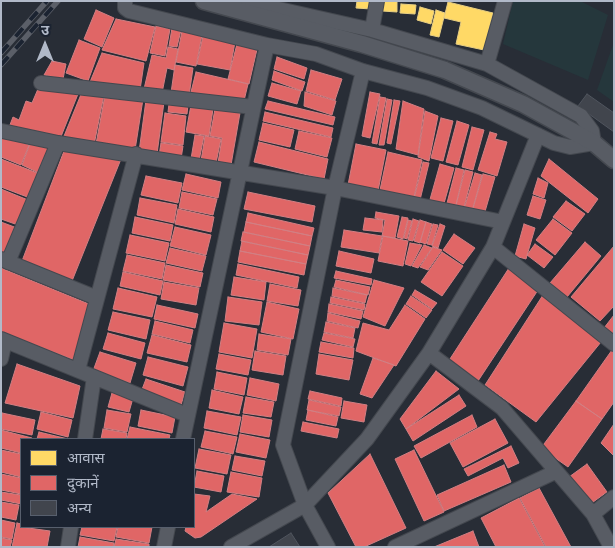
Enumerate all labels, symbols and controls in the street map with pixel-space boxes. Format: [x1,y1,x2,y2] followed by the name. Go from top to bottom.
[20,20,70,70] north arrow
[41,21,49,39] text: उ
[20,438,195,528] legend
[67,447,105,468] text: आवास
[67,472,99,493] text: दुकानें
[67,497,92,518] text: अन्य

